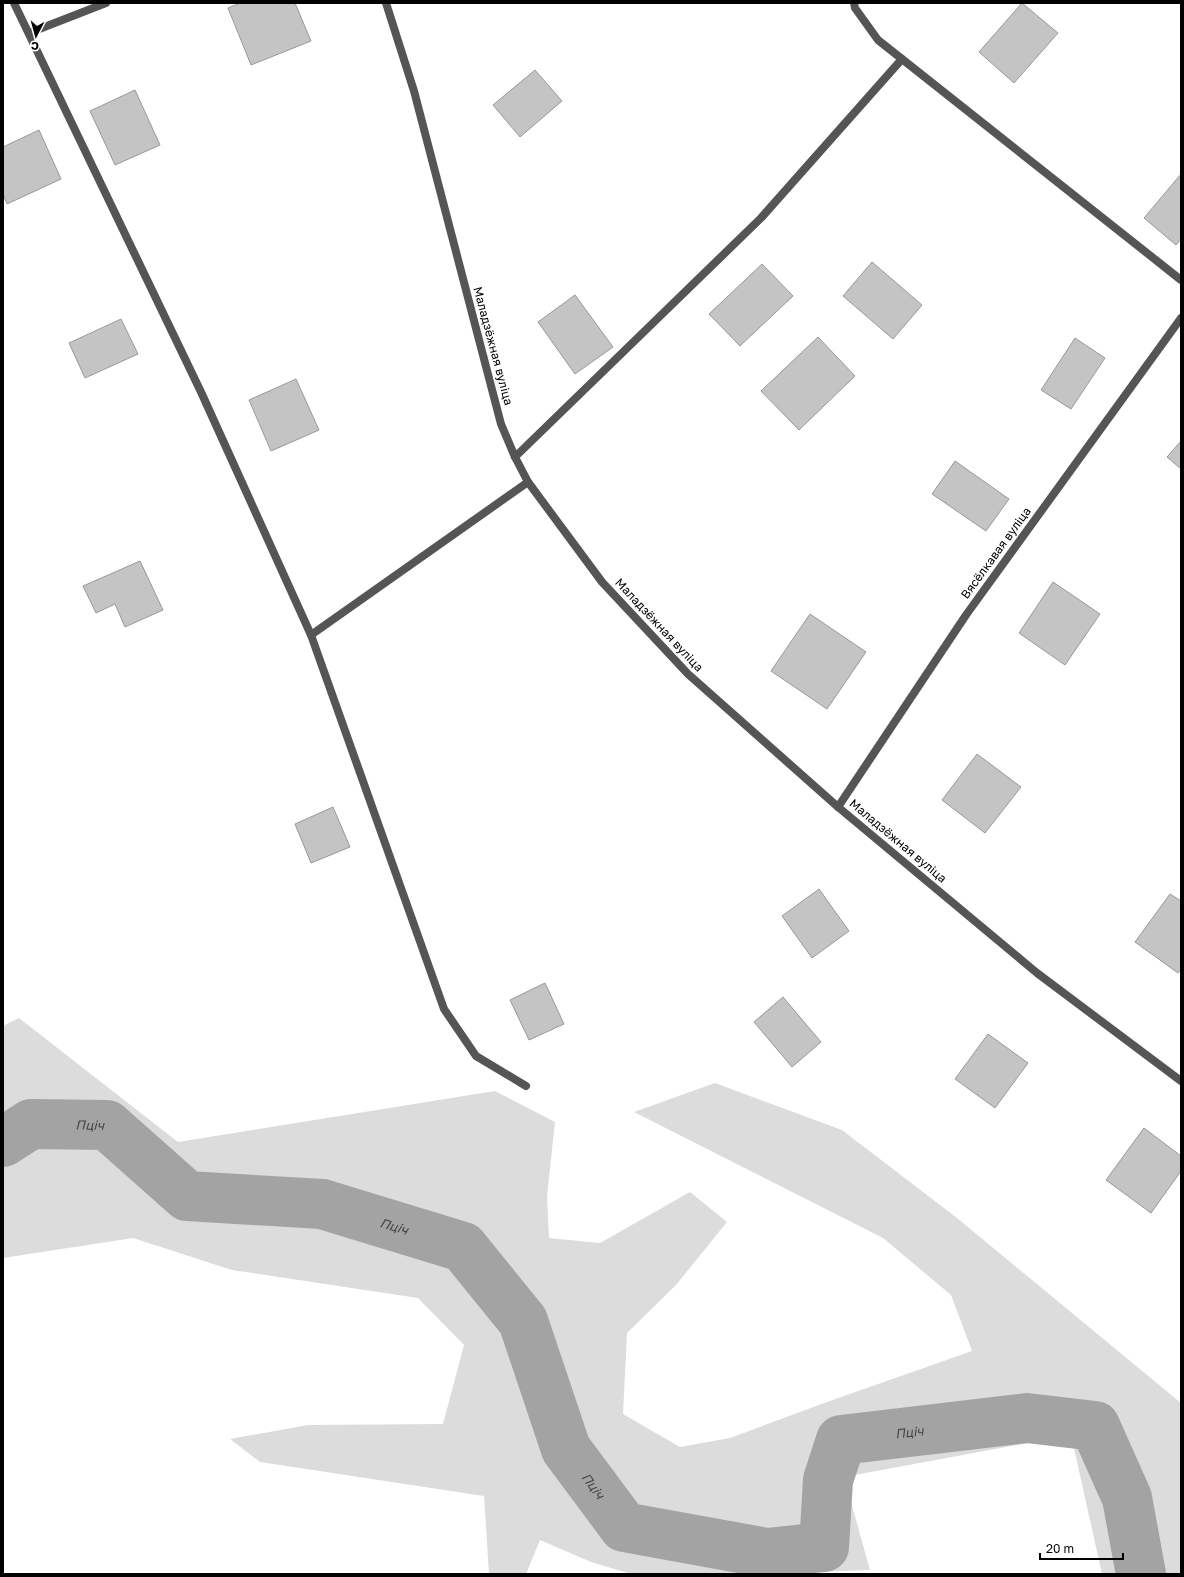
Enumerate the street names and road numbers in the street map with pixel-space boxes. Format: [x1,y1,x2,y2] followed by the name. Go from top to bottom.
[470,285,517,407] street label: Маладзёжная вуліца
[957,504,1034,601] street label: Вясёлкавая вуліца
[612,575,707,675] street label: Маладзёжная вуліца
[847,796,950,886] street label: Маладзёжная вуліца

